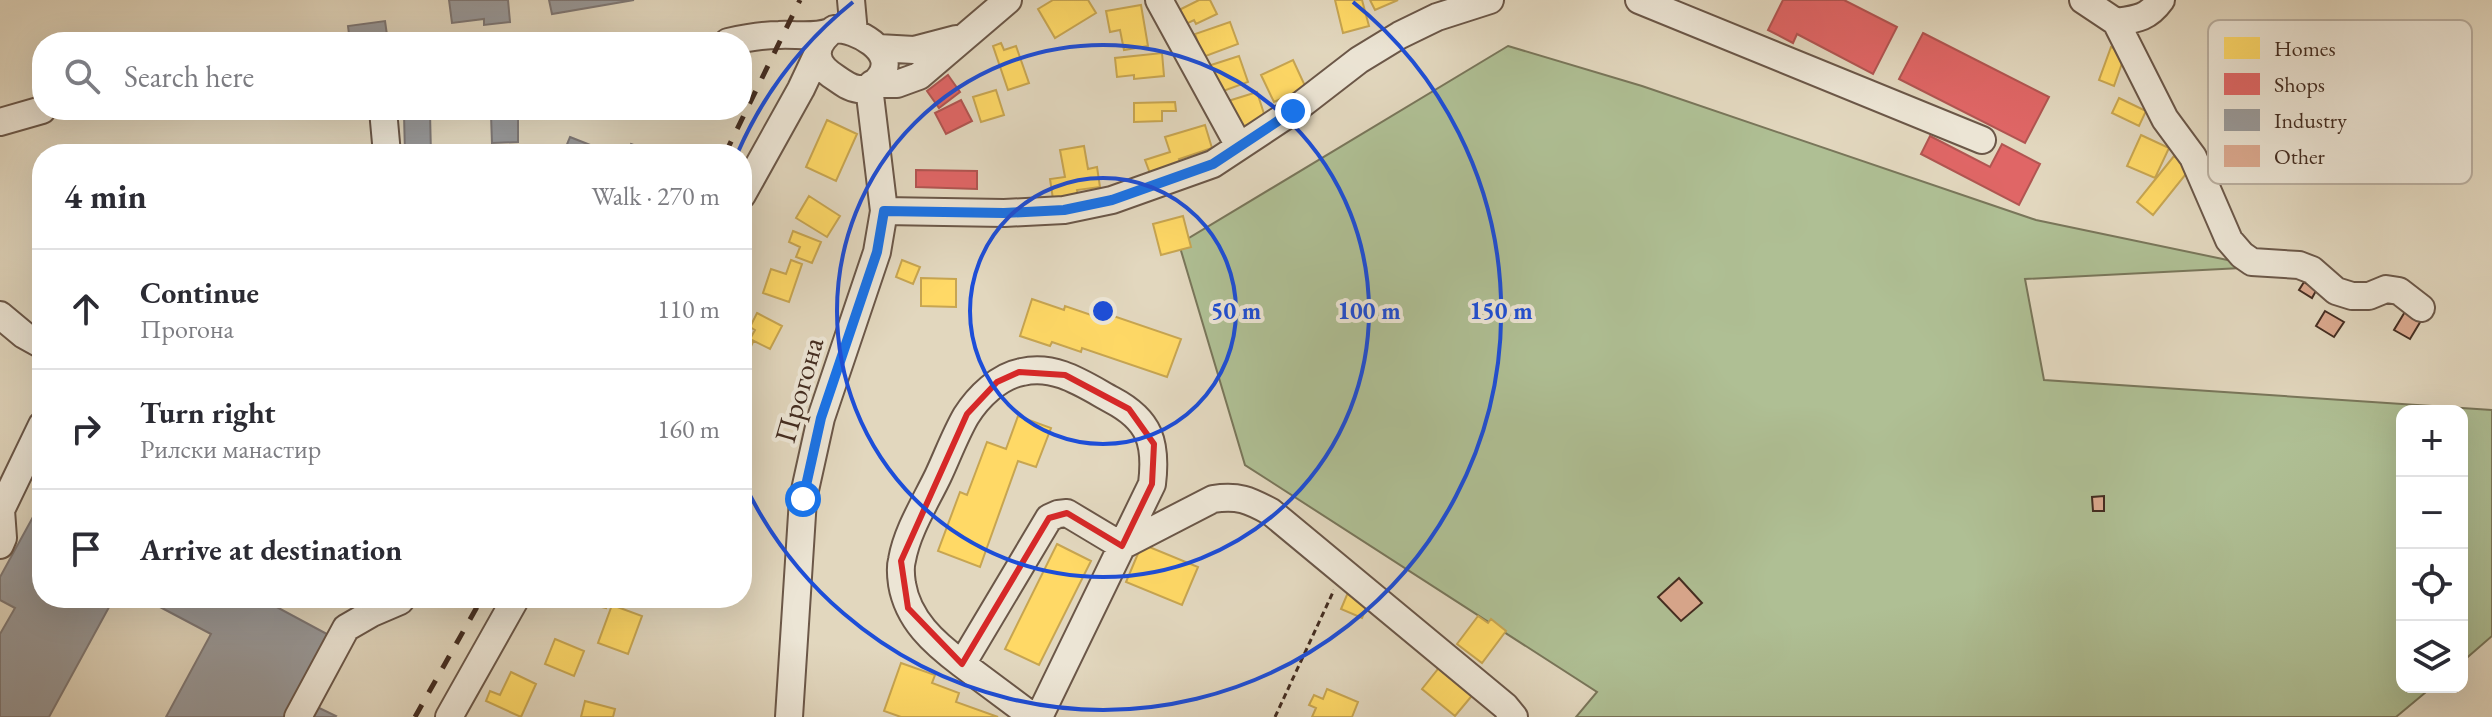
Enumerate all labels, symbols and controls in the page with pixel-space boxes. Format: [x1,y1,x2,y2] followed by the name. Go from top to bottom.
[2208,20,2472,184] legend
[32,32,752,120] search box
[2274,34,2336,63] text: Homes
[60,54,104,98] icon: search
[124,57,254,96] text: Search here
[2274,70,2325,99] text: Shops
[1275,93,1311,129] route end
[2274,106,2347,135] text: Industry
[2274,142,2326,171] text: Other
[64,174,147,218] text: 4 min
[592,179,720,213] text: Walk · 270 m
[140,273,259,312] text: Continue
[64,287,108,331] icon: ahead
[657,292,720,326] text: 110 m
[1211,295,1261,326] text: 50 m
[1337,295,1401,326] text: 100 m
[1469,295,1533,326] text: 150 m
[1089,297,1117,325] centre of rings
[140,312,234,346] text: Прогона
[765,332,832,447] street label: Прогона
[140,393,276,432] text: Turn right
[2396,405,2468,693] map controls
[2396,405,2468,477] button: +
[64,407,108,451] icon: right
[657,412,720,446] text: 160 m
[140,432,321,466] text: Рилски манастир
[2396,477,2468,549] button: −
[785,481,821,517] route start
[64,527,108,571] icon: arrive
[140,530,402,569] text: Arrive at destination
[2396,549,2468,621] button: locate
[2396,621,2468,693] button: layers

